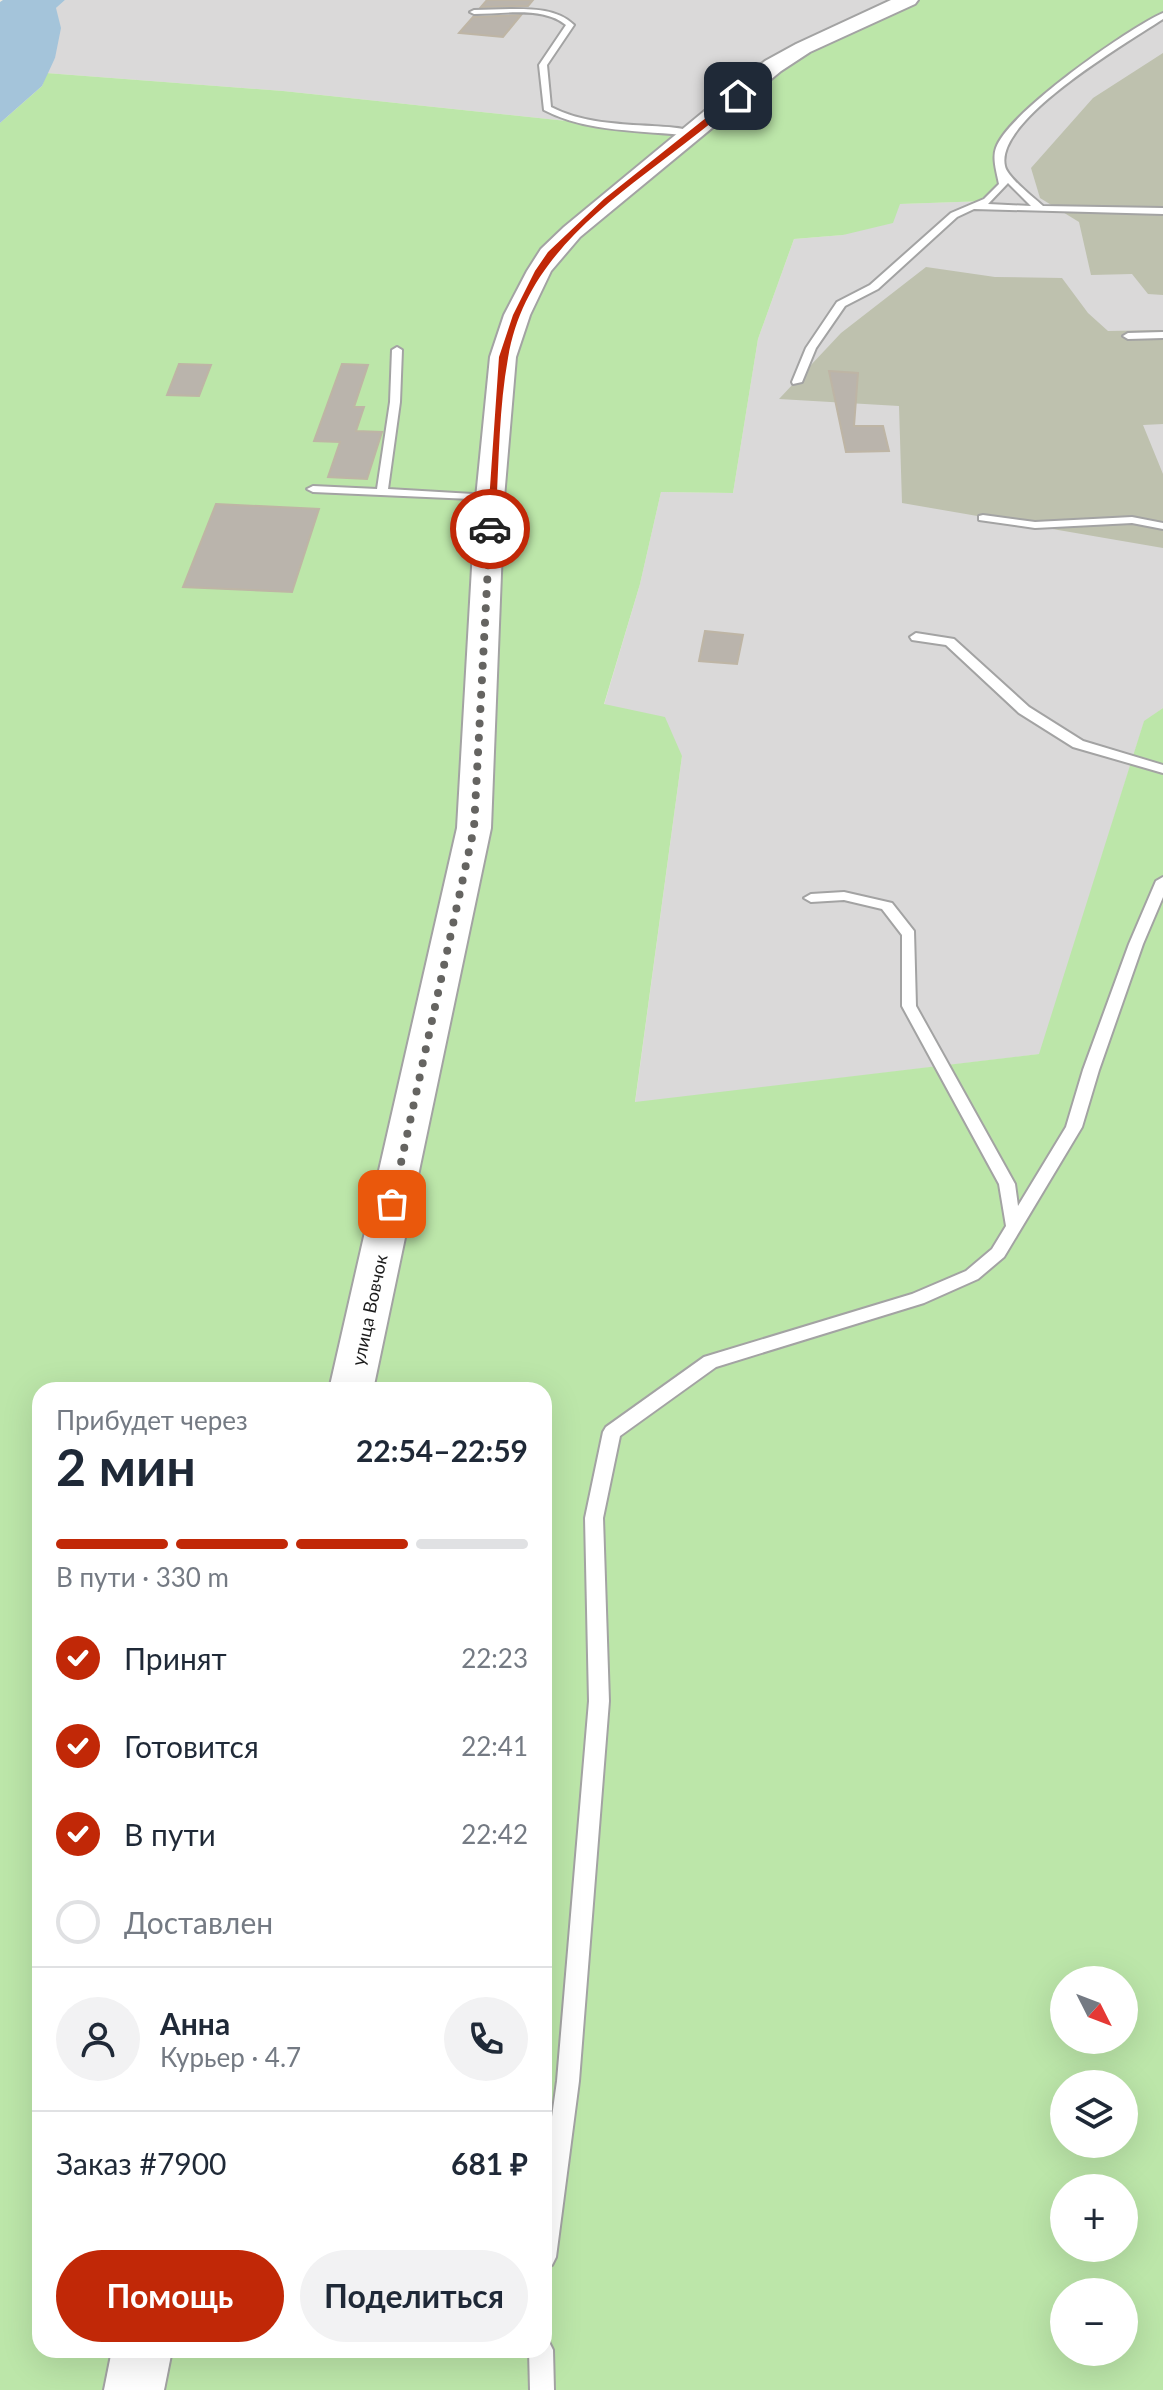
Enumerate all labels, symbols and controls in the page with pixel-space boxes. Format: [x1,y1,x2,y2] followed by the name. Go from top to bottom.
[704,62,772,130] pin
[716,74,760,118] icon: home
[450,489,530,569] courier
[468,507,512,551] icon: car
[358,1170,426,1238] pin
[370,1182,414,1226] icon: bag
[346,1252,392,1368] street label: улица Вовчок
[56,1404,248,1436] text: Прибудет через
[356,1432,528,1468] text: 22:54–22:59
[56,1435,196,1497] text: 2 мин
[56,1561,229,1593] text: В пути · 330 m
[56,1636,100,1680] icon: check
[124,1640,227,1676] text: Принят
[461,1642,528,1674] text: 22:23
[56,1724,100,1768] icon: check
[124,1728,259,1764] text: Готовится
[461,1730,528,1762] text: 22:41
[56,1812,100,1856] icon: check
[124,1816,216,1852] text: В пути
[461,1818,528,1850] text: 22:42
[124,1904,273,1940] text: Доставлен
[1050,1966,1138,2054] north arrow
[1050,1966,1138,2366] map controls
[56,1997,140,2081] button: person
[444,1997,528,2081] button: phone
[160,2005,230,2041] text: Анна
[160,2041,301,2073] text: Курьер · 4.7
[1050,2070,1138,2158] button: layers
[56,2145,227,2181] text: Заказ #7900
[451,2145,528,2181] text: 681 ₽
[1050,2174,1138,2262] button: +
[56,2250,284,2342] button: Помощь
[300,2250,528,2342] button: Поделиться
[1050,2278,1138,2366] button: −

